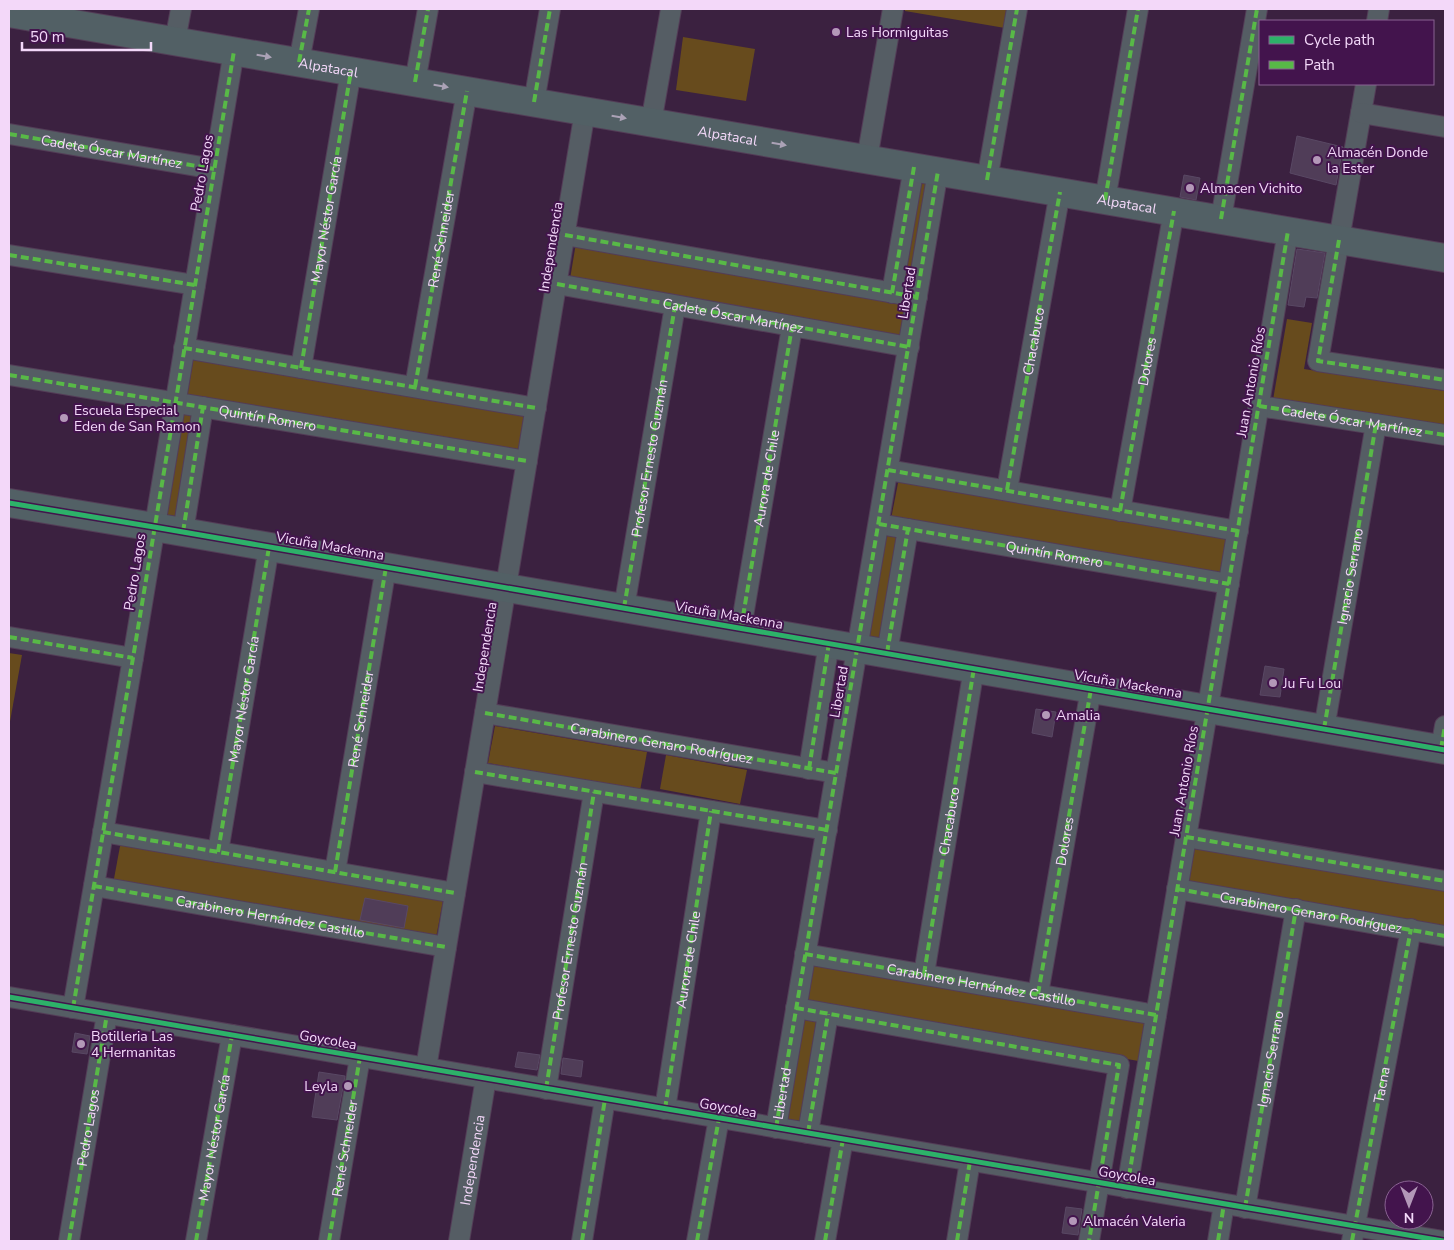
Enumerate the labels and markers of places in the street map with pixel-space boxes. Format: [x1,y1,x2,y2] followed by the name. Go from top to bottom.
[846,23,949,42] place label: Las Hormiguitas
[830,26,842,38] marker: Las Hormiguitas
[1327,143,1428,178] place label: Almacén Donde la Ester
[1311,154,1323,166] marker: Almacén Donde la Ester
[1200,179,1302,198] place label: Almacen Vichito
[1184,182,1196,194] marker: Almacen Vichito
[74,401,201,436] place label: Escuela Especial Eden de San Ramon
[58,412,70,424] marker: Escuela Especial Eden de San Ramon
[1282,674,1341,693] place label: Ju Fu Lou
[1267,677,1279,689] marker: Ju Fu Lou
[1056,706,1100,725] place label: Amalia
[1040,709,1052,721] marker: Amalia
[91,1027,176,1062] place label: Botilleria Las 4 Hermanitas
[75,1038,87,1050] marker: Botilleria Las 4 Hermanitas
[304,1077,338,1096] place label: Leyla
[342,1080,354,1092] marker: Leyla
[1083,1212,1186,1231] place label: Almacén Valeria
[1067,1215,1079,1227] marker: Almacén Valeria

